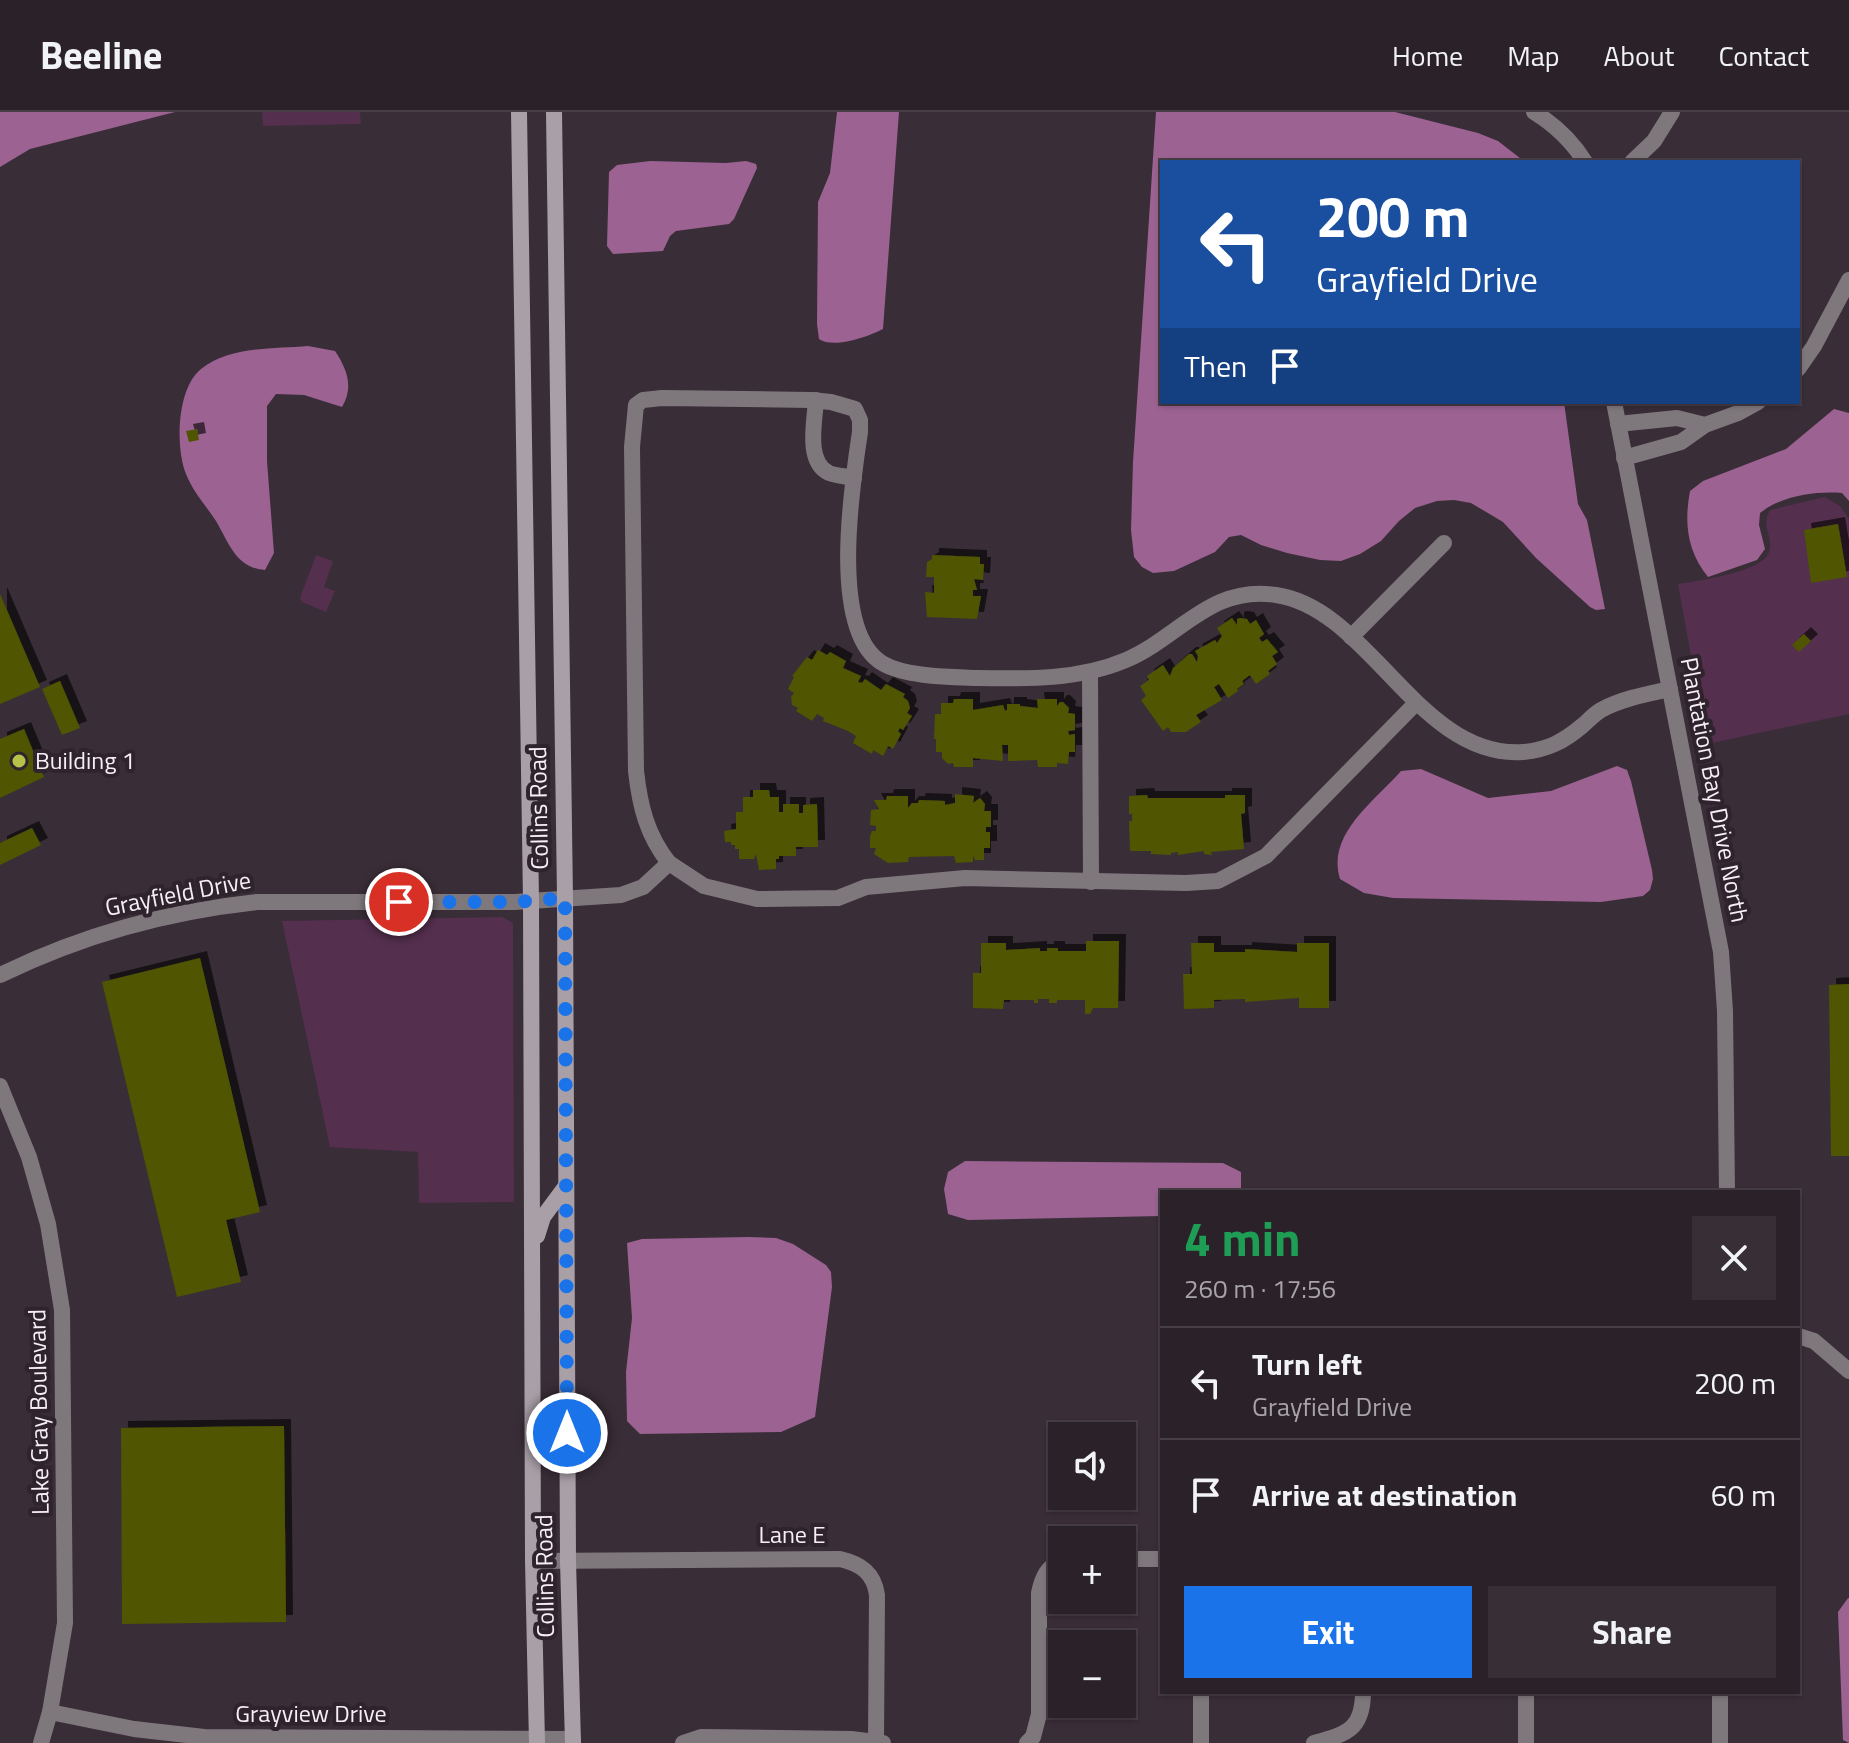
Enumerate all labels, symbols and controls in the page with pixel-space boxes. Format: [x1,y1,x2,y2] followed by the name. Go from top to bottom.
[40,26,162,84] text: Beeline
[1392,34,1463,77] text: Home
[1507,34,1560,77] text: Map
[1604,34,1674,77] text: About
[1718,34,1809,77] text: Contact
[1316,174,1469,259] text: 200 m
[1184,192,1288,296] icon: left
[1316,251,1538,306] text: Grayfield Drive
[1184,343,1247,389] text: Then
[1263,344,1307,388] icon: arrive
[1672,654,1758,925] street label: Plantation Bay Drive North
[35,742,135,778] place label: Building 1
[519,746,557,870] street label: Collins Road
[10,752,28,770] marker: Building 1
[102,861,254,925] street label: Grayfield Drive
[365,868,433,936] pin
[377,880,421,924] icon: arrive
[1184,1202,1301,1275] text: 4 min
[1692,1216,1776,1300] button: close
[1184,1269,1336,1308] text: 260 m · 17:56
[18,1309,58,1515] street label: Lake Gray Boulevard
[1252,1341,1362,1387] text: Turn left
[1694,1360,1776,1406] text: 200 m
[1184,1361,1228,1405] icon: left
[1252,1387,1412,1426] text: Grayfield Drive
[525,1391,609,1475] position arrow
[1048,1422,1136,1718] map controls
[1048,1422,1136,1510] button: sound
[1252,1472,1517,1518] text: Arrive at destination
[1711,1472,1776,1518] text: 60 m
[1184,1473,1228,1517] icon: arrive
[525,1514,563,1638] street label: Collins Road
[758,1516,826,1552] street label: Lane E
[1048,1526,1136,1614] button: +
[1184,1586,1472,1678] button: Exit
[1488,1586,1776,1678] button: Share
[1048,1630,1136,1718] button: −
[235,1695,387,1731] street label: Grayview Drive

